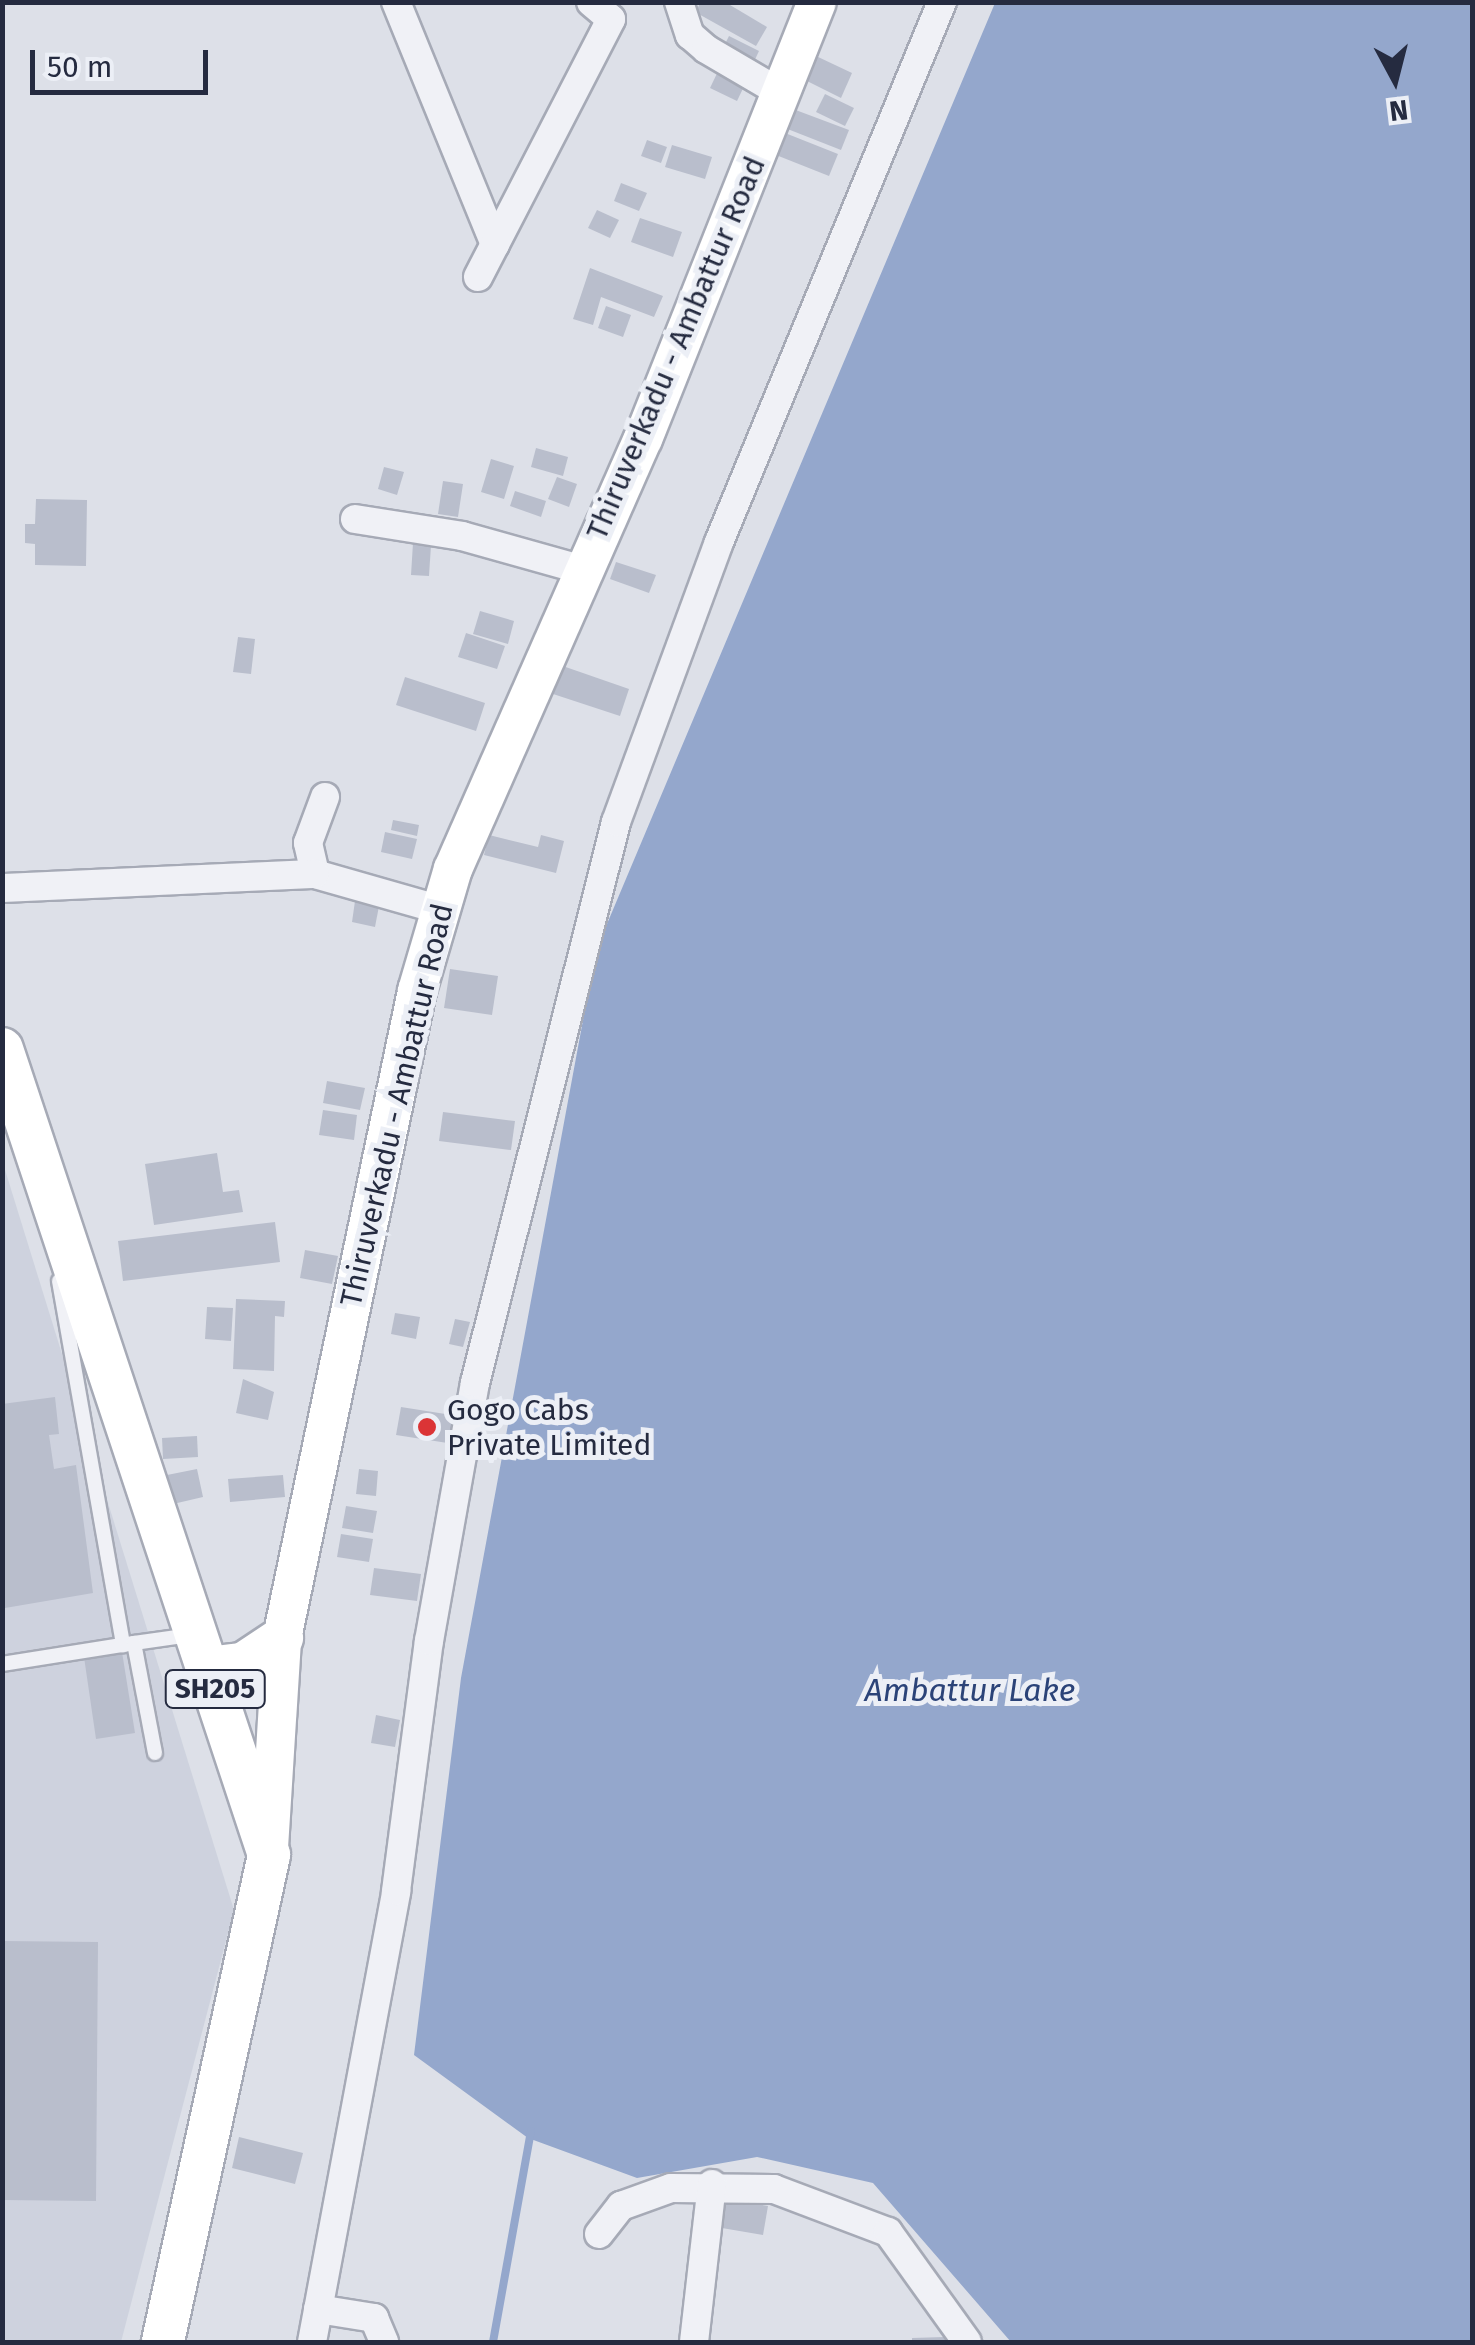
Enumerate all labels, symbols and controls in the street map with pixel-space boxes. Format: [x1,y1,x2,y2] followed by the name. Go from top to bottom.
[35,30,212,92] scale bar
[1345,30,1445,130] north arrow
[47,49,112,85] text: 50 m
[1387,93,1410,128] text: N
[579,151,773,545] street label: Thiruverkadu - Ambattur Road
[333,900,461,1310] street label: Thiruverkadu - Ambattur Road
[447,1392,651,1462] place label: Gogo Cabs Private Limited
[416,1416,438,1438] marker: Gogo Cabs Private Limited
[162,1666,268,1712] road number: SH205
[865,1671,1075,1709] water label: Ambattur Lake

